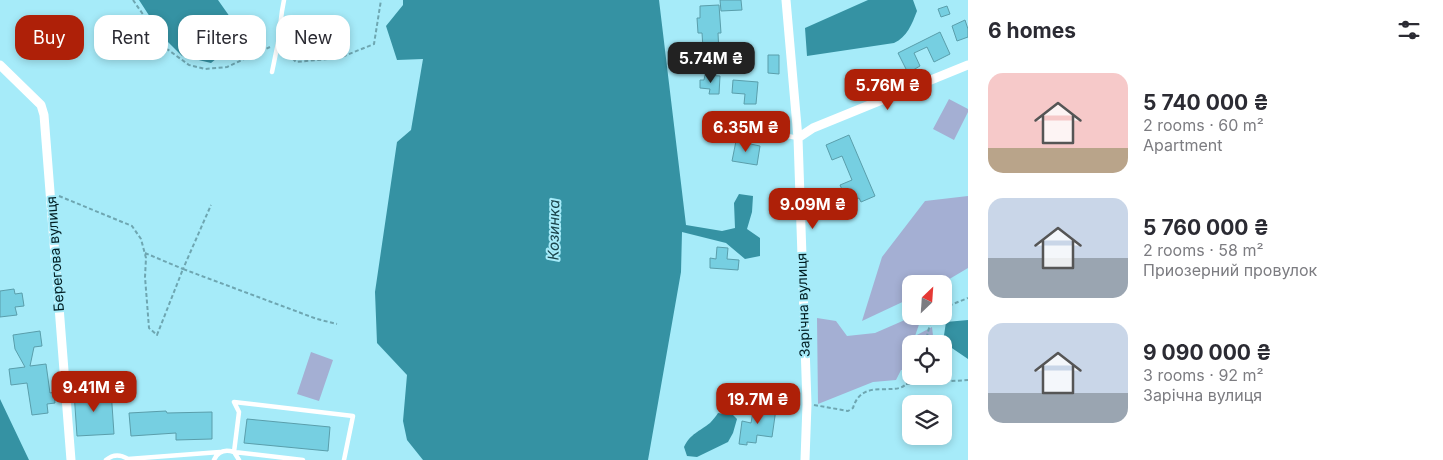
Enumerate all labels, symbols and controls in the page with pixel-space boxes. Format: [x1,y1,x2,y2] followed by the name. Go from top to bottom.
[15,15,84,60] chip: Buy
[94,15,168,60] chip: Rent
[178,15,266,60] chip: Filters
[276,15,350,60] chip: New
[1395,16,1423,44] icon: filters
[988,18,1076,43] text: 6 homes
[665,42,757,84] pin: 5.74M ₴
[679,48,743,68] text: 5.74M ₴
[842,68,934,111] pin: 5.76M ₴
[856,75,920,95] text: 5.76M ₴
[1143,90,1269,115] text: 5 740 000 ₴
[1028,93,1088,153] icon: home
[700,110,792,153] pin: 6.35M ₴
[1143,115,1264,135] text: 2 rooms · 60 m²
[713,117,779,137] text: 6.35M ₴
[1143,135,1223,155] text: Apartment
[767,188,859,230] pin: 9.09M ₴
[780,194,846,214] text: 9.09M ₴
[42,196,67,312] street label: Берегова вулиця
[543,199,564,261] water label: Козинка
[1143,215,1269,240] text: 5 760 000 ₴
[1028,218,1088,278] icon: home
[1143,240,1263,260] text: 2 rooms · 58 m²
[792,253,813,357] street label: Зарічна вулиця
[1143,260,1317,280] text: Приозерний провулок
[902,275,952,325] north arrow
[902,275,952,445] map controls
[902,335,952,385] button: locate
[1143,340,1272,365] text: 9 090 000 ₴
[1028,343,1088,403] icon: home
[1143,365,1264,385] text: 3 rooms · 92 m²
[48,370,140,413] pin: 9.41M ₴
[63,377,125,397] text: 9.41M ₴
[712,382,804,425] pin: 19.7M ₴
[1143,385,1262,405] text: Зарічна вулиця
[727,389,789,409] text: 19.7M ₴
[902,395,952,445] button: layers

